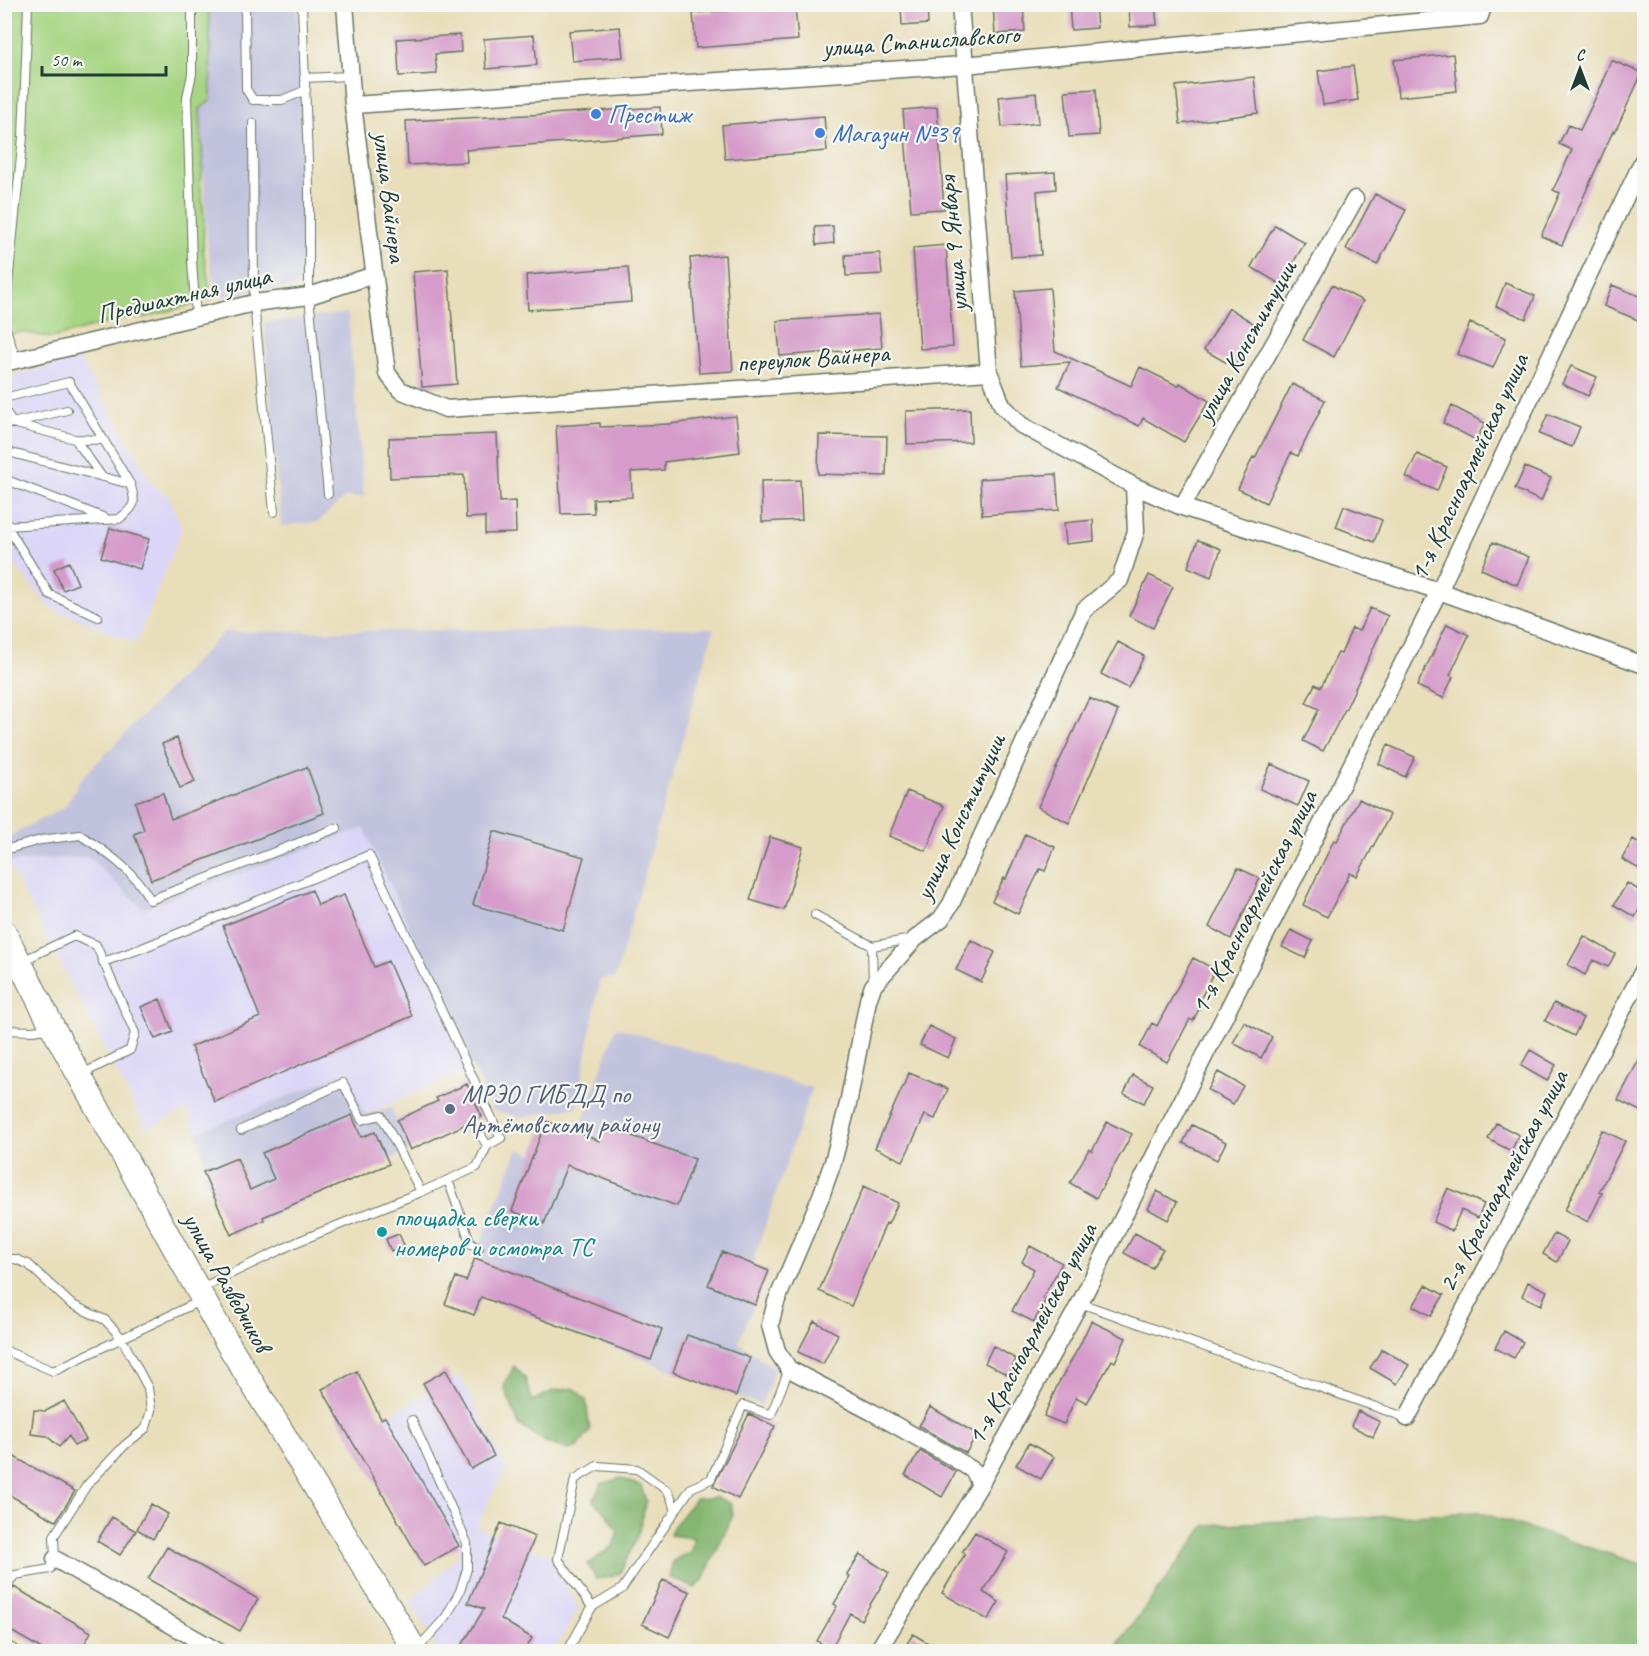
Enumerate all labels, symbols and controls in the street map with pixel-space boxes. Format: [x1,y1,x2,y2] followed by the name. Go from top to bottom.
[819,17,1023,64] street label: улица Станиславского
[42,39,166,77] scale bar
[1550,39,1610,99] north arrow
[1576,45,1586,65] text: С
[51,49,84,71] text: 50 m
[608,98,694,131] place label: Престиж
[589,107,603,121] marker: Престиж
[832,117,961,150] place label: Магазин №39
[813,126,827,140] marker: Магазин №39
[365,128,415,266] street label: улица Вайнера
[930,173,976,315] street label: улица 9 Января
[1187,253,1305,429] street label: улица Конституции
[94,259,276,331] street label: Предшахтная улица
[736,336,892,380] street label: переулок Вайнера
[1402,347,1537,586] street label: 1-я Красноармейская улица
[906,727,1014,907] street label: улица Конституции
[1183,783,1325,1019] street label: 1-я Красноармейская улица
[1431,1063,1576,1298] street label: 2-я Красноармейская улица
[462,1078,661,1141] place label: МРЭО ГИБДД по Артёмовскому району
[443,1102,457,1116] marker: МРЭО ГИБДД по Артёмовскому району
[394,1201,596,1264] place label: площадка сверки номеров и осмотра ТС
[174,1205,281,1361] street label: улица Разведчиков
[960,1216,1105,1451] street label: 1-я Красноармейская улица
[375,1225,389,1239] marker: площадка сверки номеров и осмотра ТС

